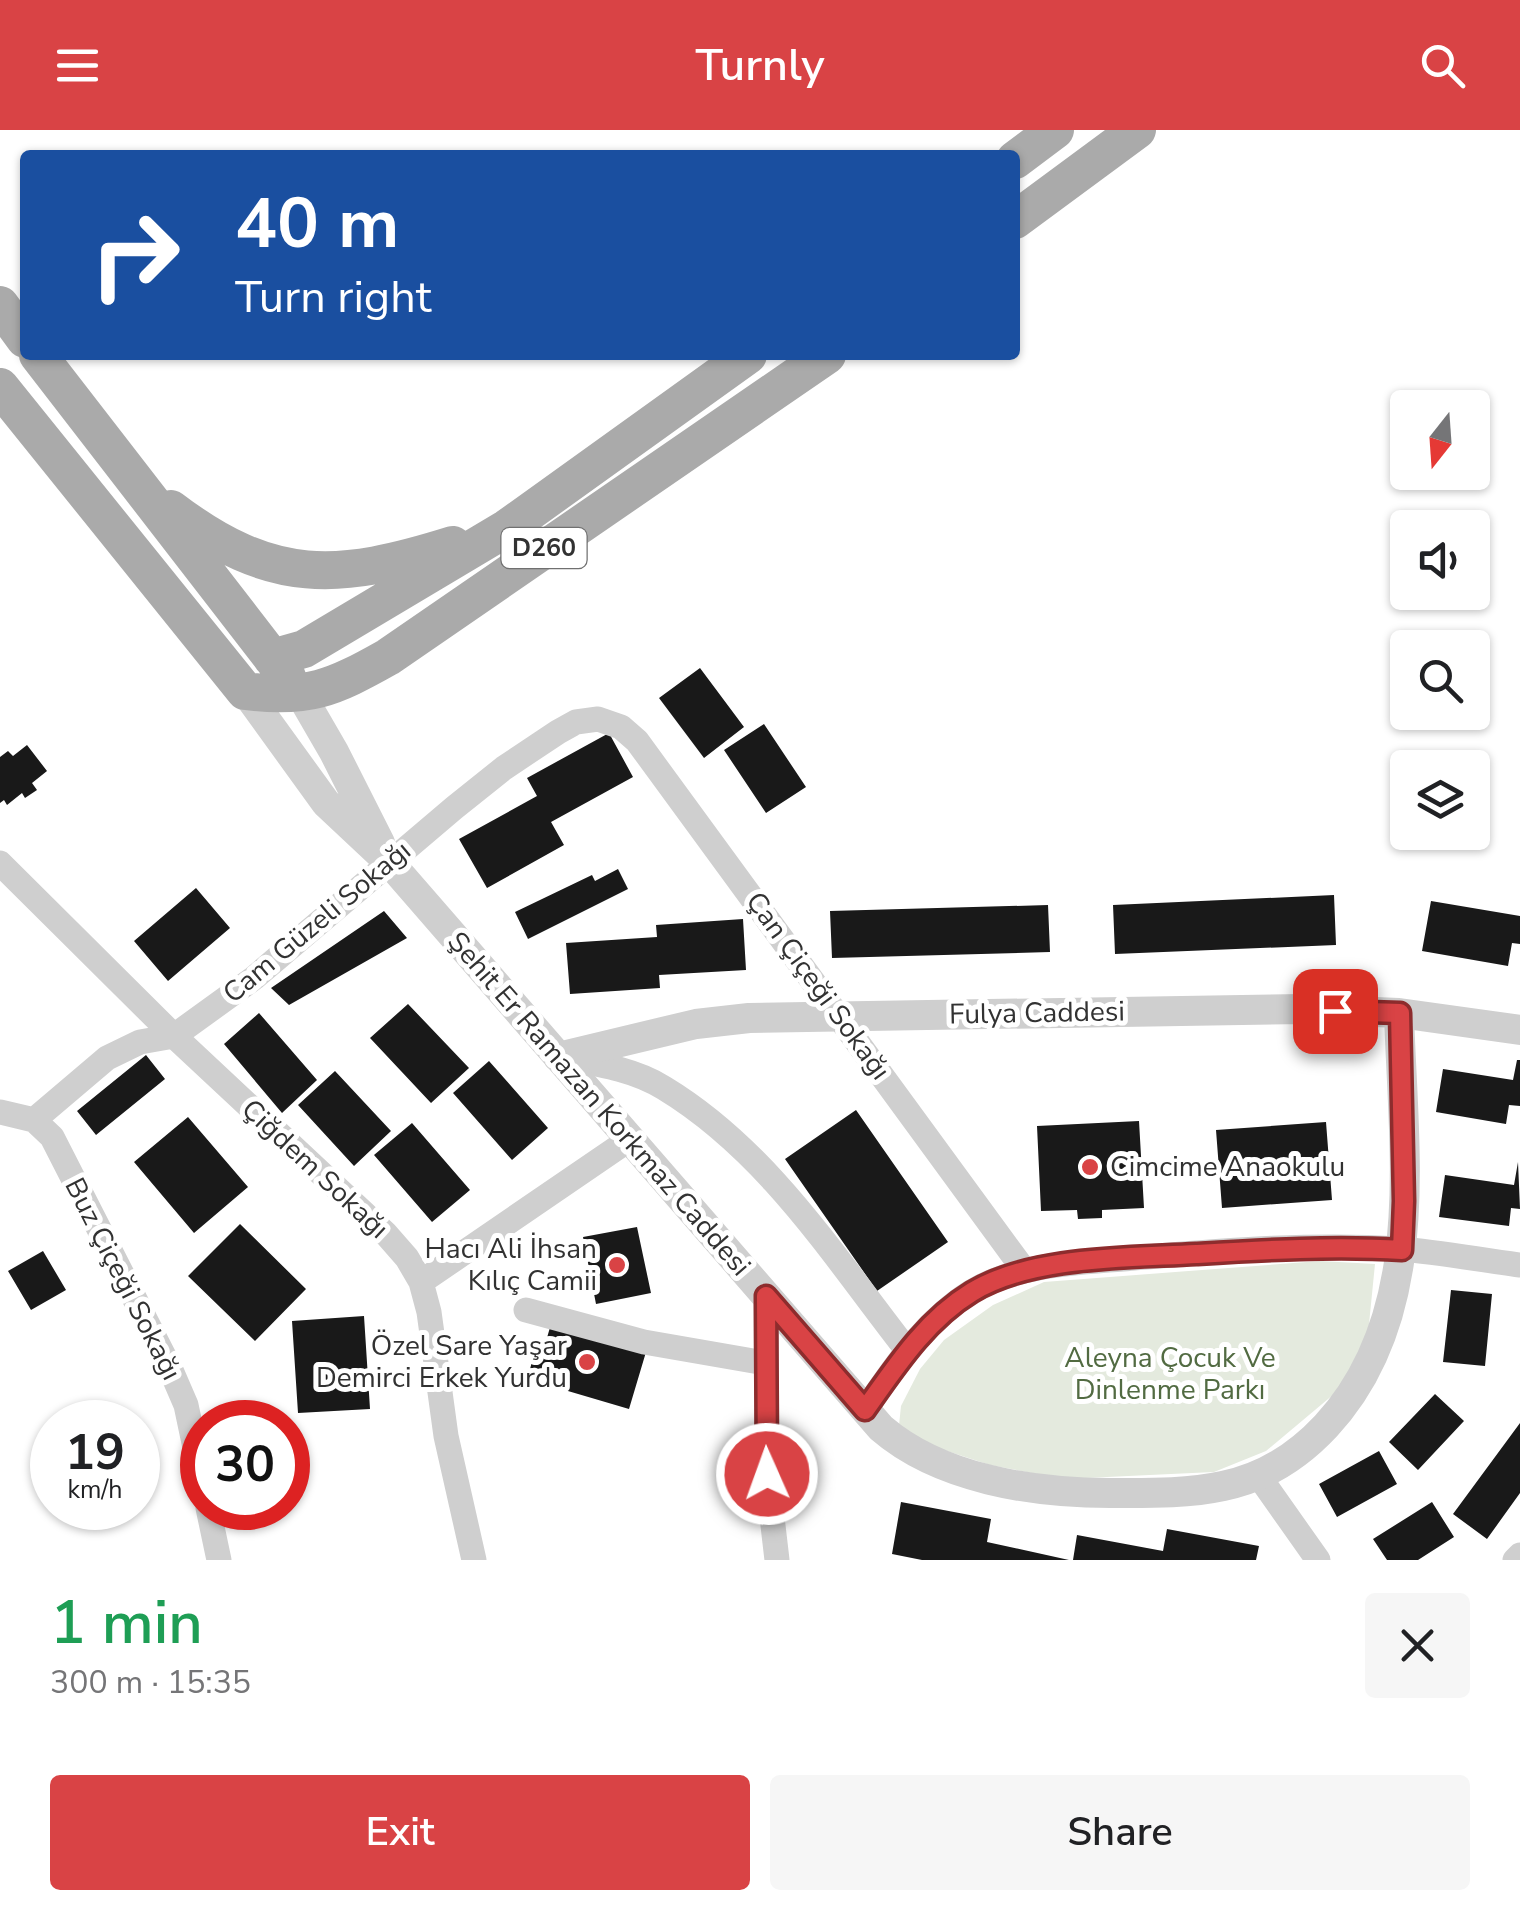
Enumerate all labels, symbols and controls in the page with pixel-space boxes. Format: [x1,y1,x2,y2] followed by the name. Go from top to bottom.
[695,35,825,96] text: Turnly
[50,38,105,93] icon: menu
[1415,38,1470,93] icon: search
[235,176,399,272] text: 40 m
[70,190,200,320] icon: right
[235,267,432,328] text: Turn right
[1390,390,1490,490] north arrow
[1390,390,1490,850] map controls
[1390,510,1490,610] button: sound
[502,528,586,568] road number: D260
[1390,630,1490,730] button: search
[1390,750,1490,850] button: layers
[215,832,419,1012] street label: Cam Güzeli Sokağı
[737,884,899,1088] street label: Çan Çiçeği Sokağı
[439,924,759,1284] street label: Şehit Er Ramazan Korkmaz Caddesi
[1293,969,1378,1054] pin
[1308,984,1363,1039] icon: arrive
[949,992,1125,1034] street label: Fulya Caddesi
[233,1091,397,1247] street label: Çiğdem Sokağı
[1110,1148,1345,1186] place label: Cimcime Anaokulu
[1079,1156,1101,1178] marker: Cimcime Anaokulu
[56,1171,190,1387] street label: Buz Çiçeği Sokağı
[425,1230,597,1300] place label: Hacı Ali İhsan Kılıç Camii
[606,1254,628,1276] marker: Hacı Ali İhsan Kılıç Camii
[316,1327,567,1397] place label: Özel Sare Yaşar Demirci Erkek Yurdu
[1064,1339,1276,1409] park label: Aleyna Çocuk Ve Dinlenme Parkı
[576,1351,598,1373] marker: Özel Sare Yaşar Demirci Erkek Yurdu
[180,1400,310,1530] speed limit sign: 30
[65,1418,125,1487] text: 19
[715,1422,819,1526] position arrow
[67,1473,123,1507] text: km/h
[50,1582,203,1664] text: 1 min
[1365,1593,1470,1698] button: close
[50,1661,251,1704] text: 300 m · 15:35
[50,1775,750,1890] button: Exit
[770,1775,1470,1890] button: Share

